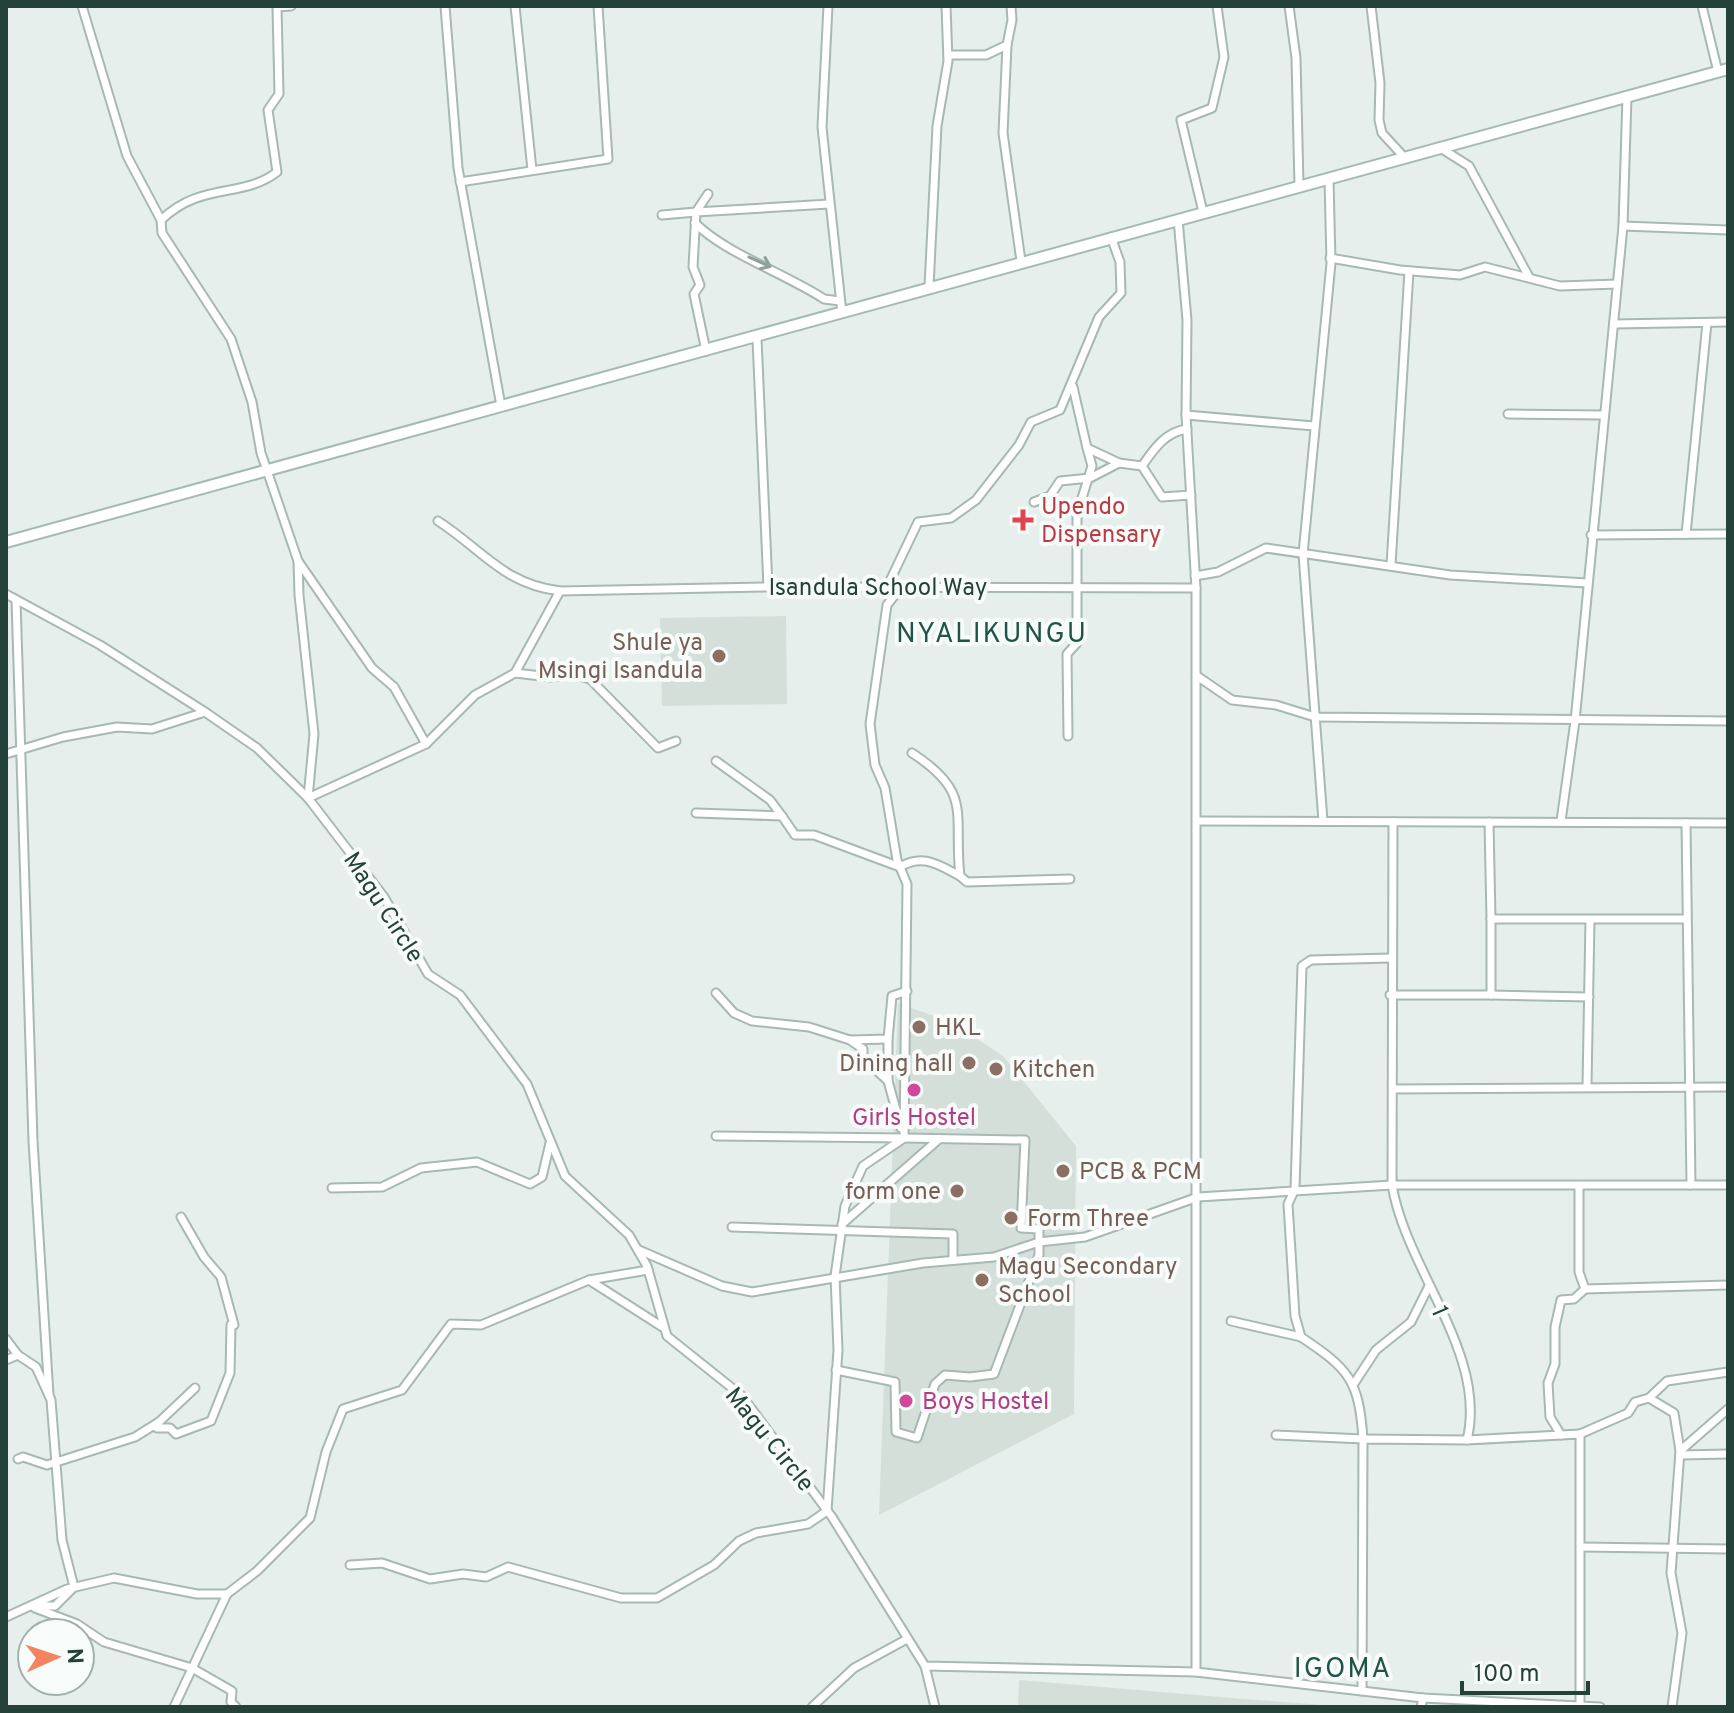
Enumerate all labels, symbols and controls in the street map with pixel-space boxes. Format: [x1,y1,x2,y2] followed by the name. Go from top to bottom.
[747,256,772,271] one-way arrow
[1041,493,1162,551] place label: Upendo Dispensary
[1012,509,1034,531] marker: Upendo Dispensary
[769,574,987,604] street label: Isandula School Way
[896,617,1088,653] district label: NYALIKUNGU
[538,629,703,687] place label: Shule ya Msingi Isandula
[710,647,728,665] marker: Shule ya Msingi Isandula
[335,847,429,969] street label: Magu Circle
[935,1014,981,1044] place label: HKL
[910,1018,928,1036] marker: HKL
[839,1050,953,1080] place label: Dining hall
[960,1054,978,1072] marker: Dining hall
[1012,1056,1095,1086] place label: Kitchen
[987,1060,1005,1078] marker: Kitchen
[905,1081,923,1099] marker: Girls Hostel
[852,1104,976,1134] place label: Girls Hostel
[1079,1158,1202,1188] place label: PCB & PCM
[1054,1162,1072,1180] marker: PCB & PCM
[845,1178,941,1208] place label: form one
[948,1182,966,1200] marker: form one
[1027,1205,1149,1235] place label: Form Three
[1002,1209,1020,1227] marker: Form Three
[998,1253,1178,1311] place label: Magu Secondary School
[973,1271,991,1289] marker: Magu Secondary School
[1423,1302,1454,1322] street label: 1
[717,1382,820,1499] street label: Magu Circle
[922,1388,1049,1418] place label: Boys Hostel
[897,1392,915,1410] marker: Boys Hostel
[16,1617,96,1697] north arrow
[1462,1645,1588,1695] scale bar
[60,1647,87,1665] text: N
[1294,1652,1392,1688] district label: IGOMA
[1474,1660,1540,1690] text: 100 m

